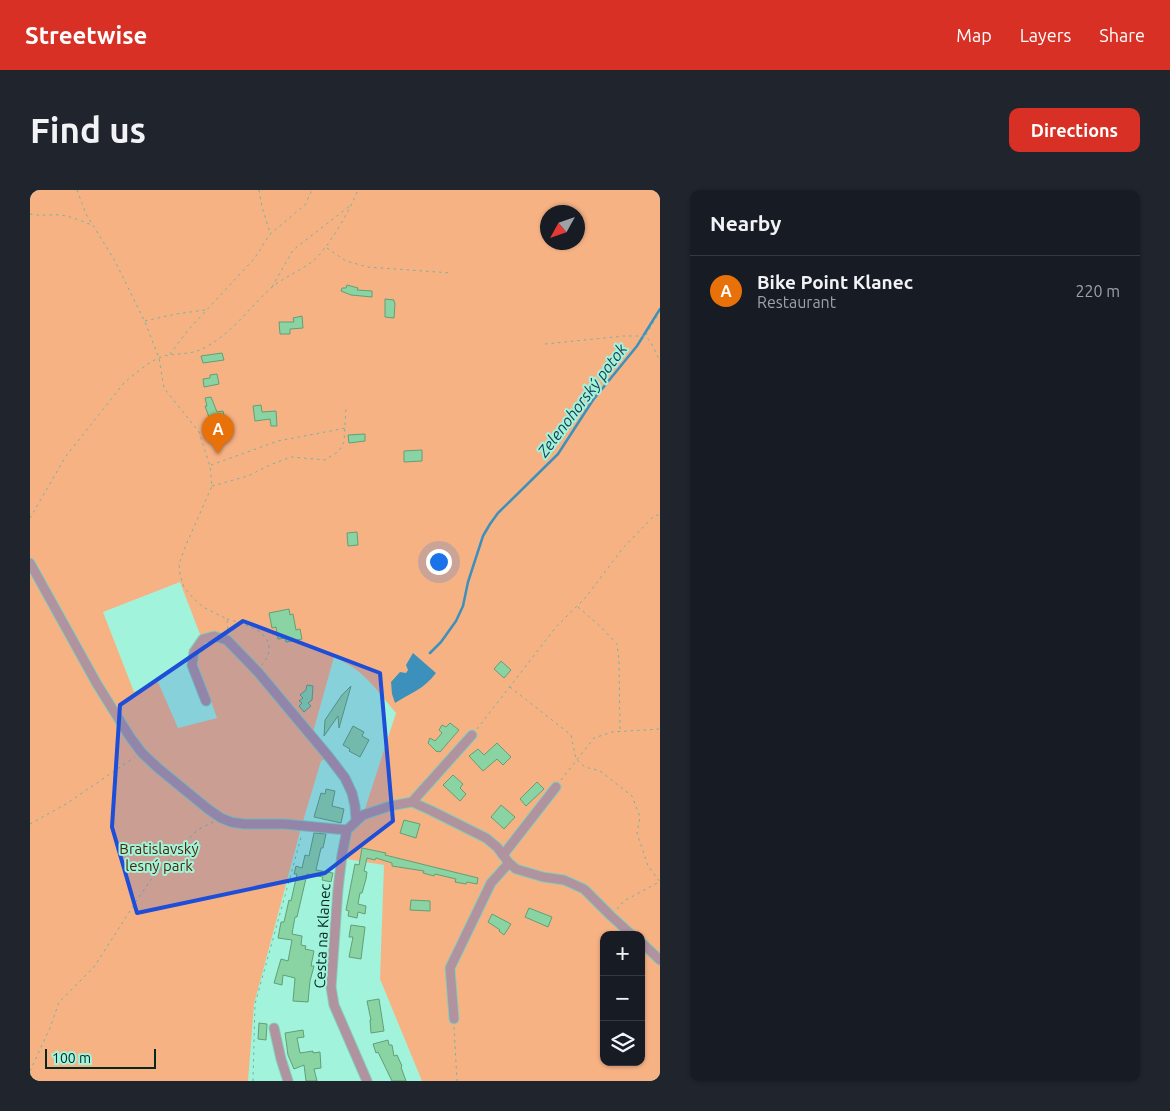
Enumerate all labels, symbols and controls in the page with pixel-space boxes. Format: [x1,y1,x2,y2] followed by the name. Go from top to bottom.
[25,22,147,49] text: Streetwise
[956,25,992,45] text: Map
[1020,25,1071,45] text: Layers
[1099,25,1145,45] text: Share
[1009,108,1140,152] button: Directions
[30,110,146,150] text: Find us
[540,205,585,250] north arrow
[710,211,781,235] text: Nearby
[757,271,913,293] text: Bike Point Klanec
[720,282,732,300] text: A
[1075,282,1120,300] text: 220 m
[757,293,836,311] text: Restaurant
[533,339,631,461] water label: Zelenohorský potok
[202,413,234,454] pin: A
[426,549,452,575] your location
[119,840,199,874] park label: Bratislavský lesný park
[311,883,333,989] street label: Cesta na Klanec
[600,931,645,1066] map controls
[600,931,645,976] button: +
[600,976,645,1021] button: −
[600,1021,645,1066] button: layers
[45,1046,156,1069] scale bar
[52,1050,91,1066] text: 100 m

